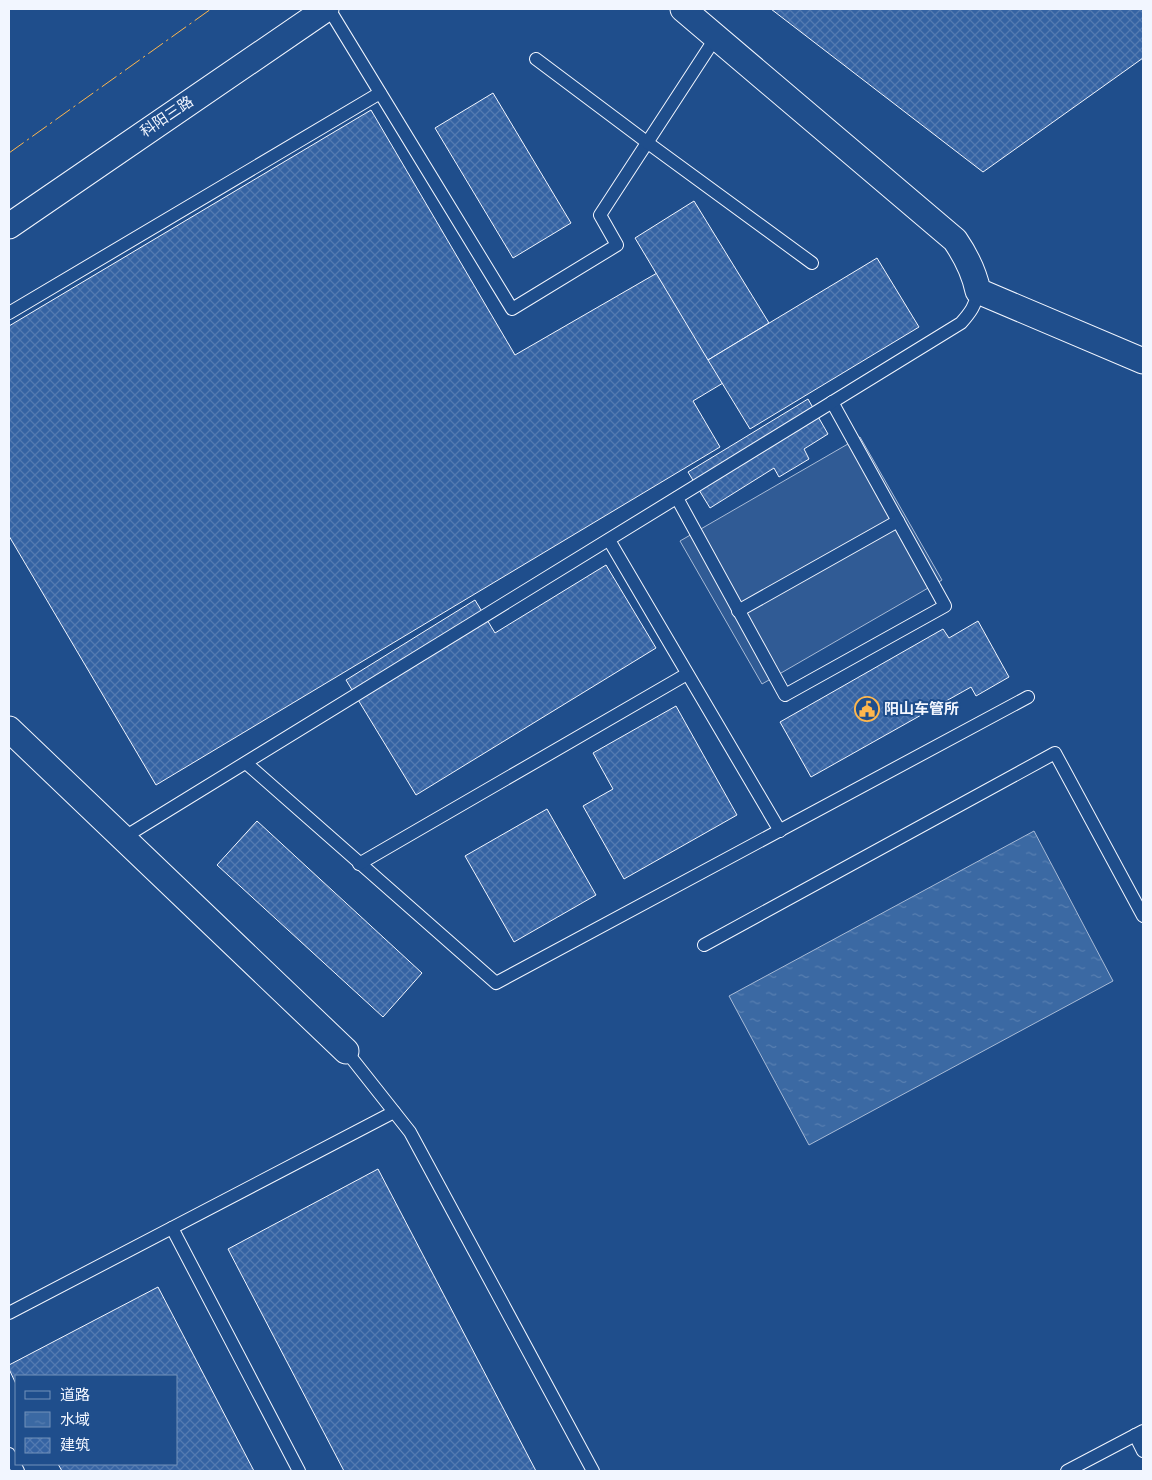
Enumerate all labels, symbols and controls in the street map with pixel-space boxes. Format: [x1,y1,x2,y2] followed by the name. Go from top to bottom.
[137,93,196,140] street label: 科阳三路
[854,696,880,722] public building icon: 阳山车管所
[884,700,959,717] place label: 阳山车管所
[15,1375,178,1465] legend
[60,1387,90,1403] text: 道路
[60,1412,90,1428] text: 水域
[60,1437,90,1453] text: 建筑

